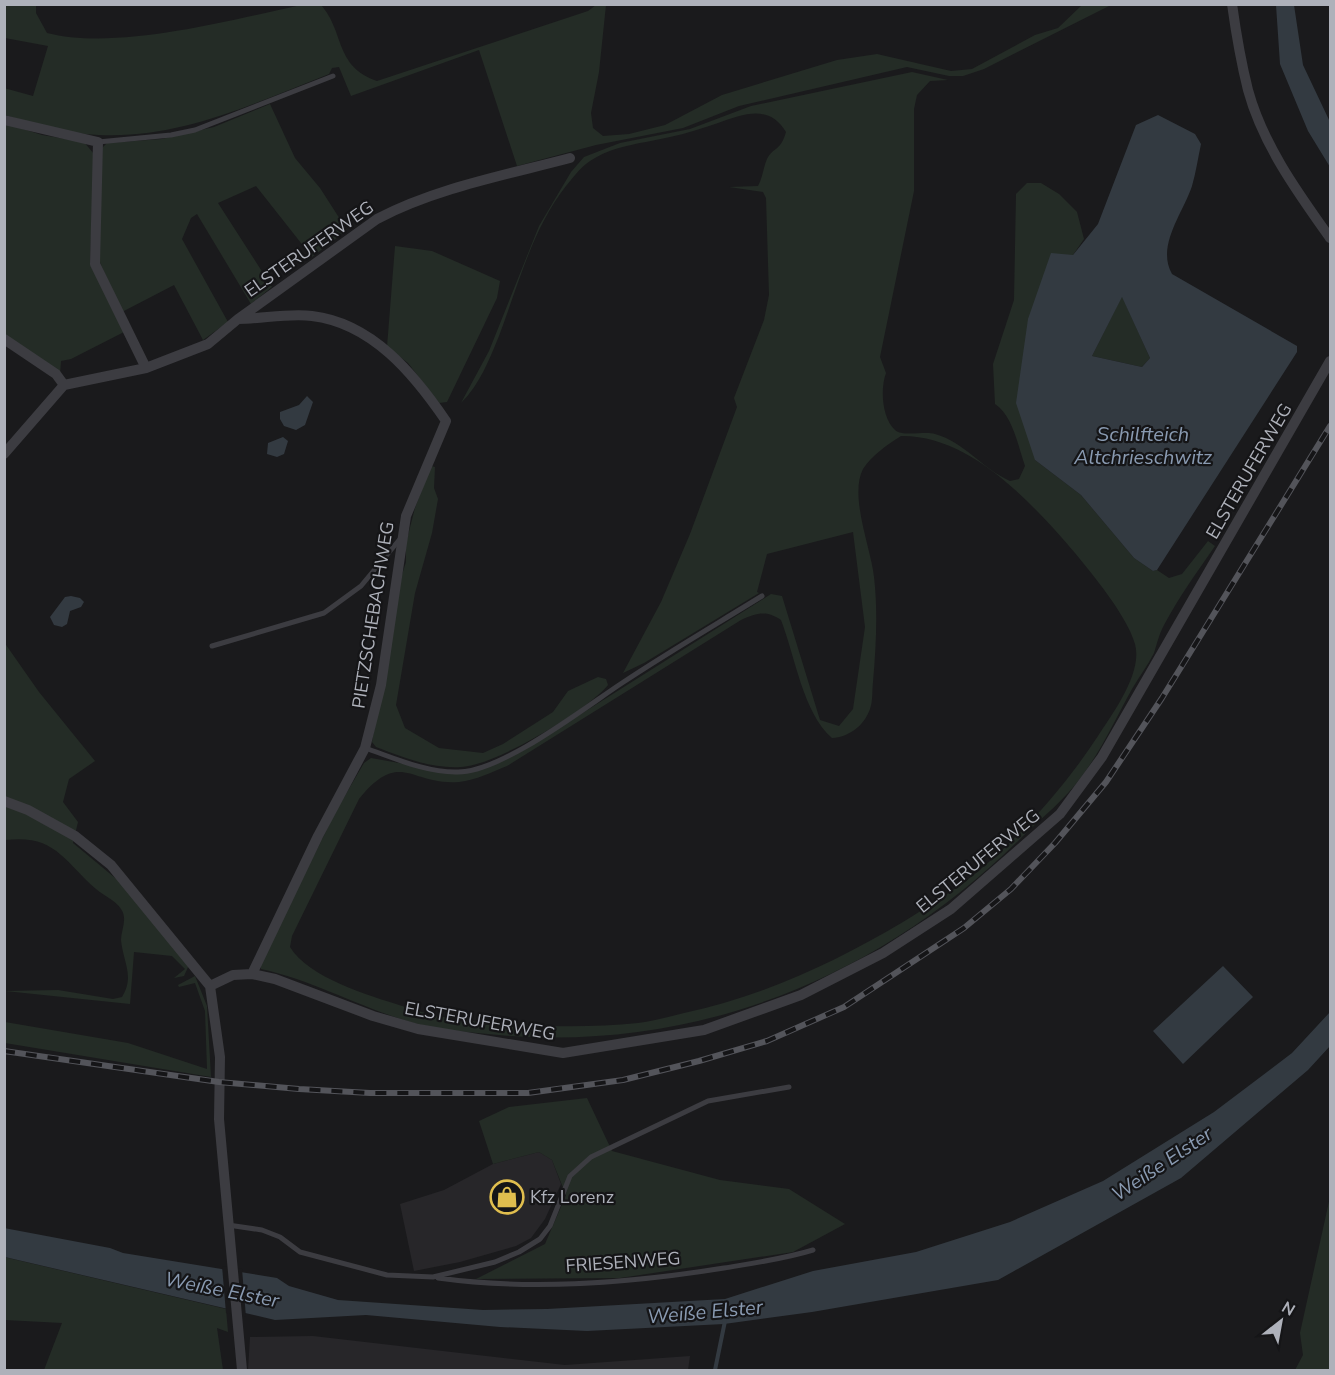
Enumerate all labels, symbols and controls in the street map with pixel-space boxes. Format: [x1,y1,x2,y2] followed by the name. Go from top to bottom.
[240,195,378,303] street label: ELSTERUFERWEG
[1200,399,1298,543] street label: ELSTERUFERWEG
[1073,421,1213,471] water label: Schilfteich Altchrieschwitz
[346,520,400,710] street label: PIETZSCHEBACHWEG
[911,804,1045,918] street label: ELSTERUFERWEG
[403,996,557,1046] street label: ELSTERUFERWEG
[1106,1120,1218,1208] water label: Weiße Elster
[489,1179,525,1215] shop icon: Kfz Lorenz
[530,1185,614,1209] place label: Kfz Lorenz
[565,1246,681,1278] street label: FRIESENWEG
[163,1266,282,1314] water label: Weiße Elster
[1251,1291,1311,1351] north arrow
[646,1293,765,1330] water label: Weiße Elster
[1277,1296,1299,1322] text: N

